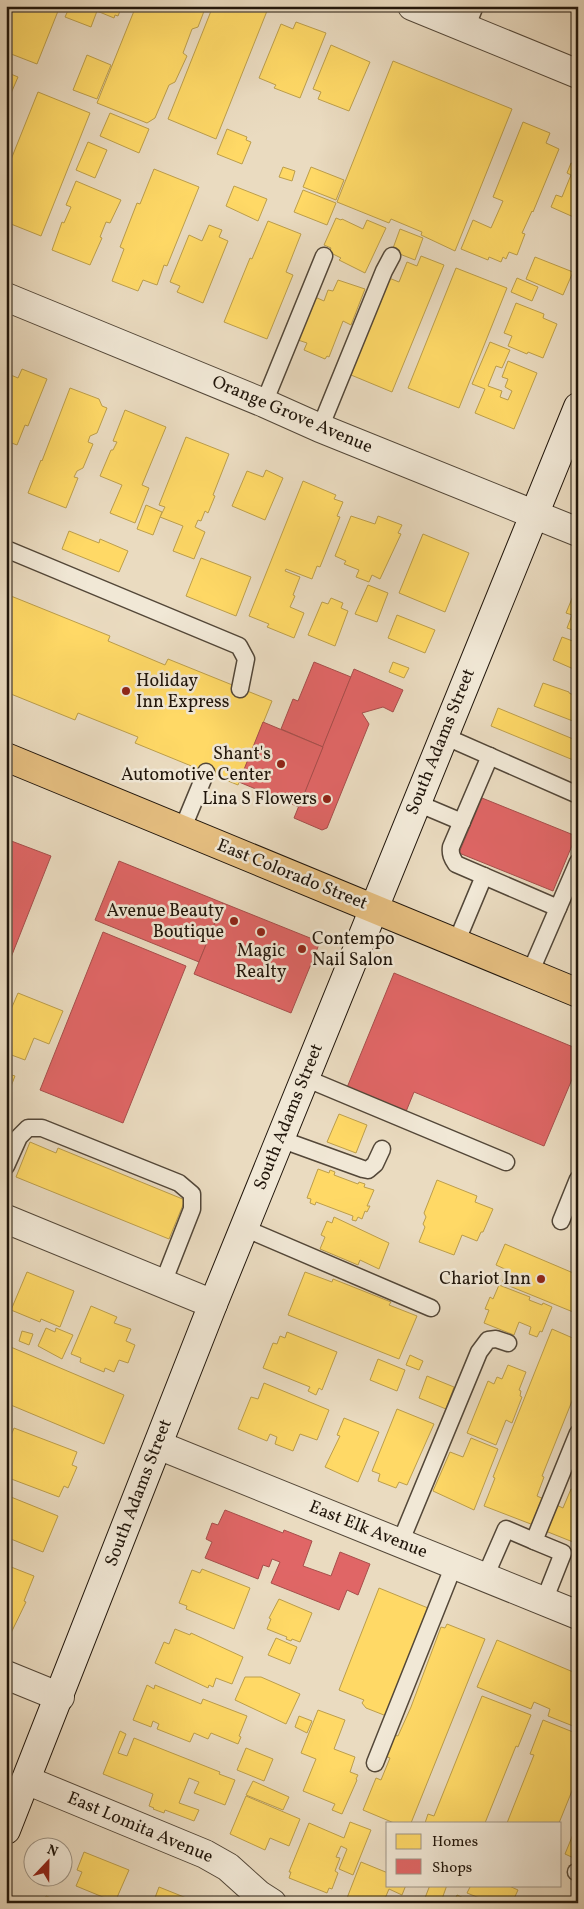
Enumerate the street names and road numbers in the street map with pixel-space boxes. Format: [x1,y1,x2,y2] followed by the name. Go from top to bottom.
[208,370,376,460] street label: Orange Grove Avenue
[400,665,482,819] street label: South Adams Street
[213,833,371,917] street label: East Colorado Street
[248,1040,330,1194] street label: South Adams Street
[99,1416,179,1570] street label: South Adams Street
[305,1495,431,1565] street label: East Elk Avenue
[63,1786,217,1870] street label: East Lomita Avenue

